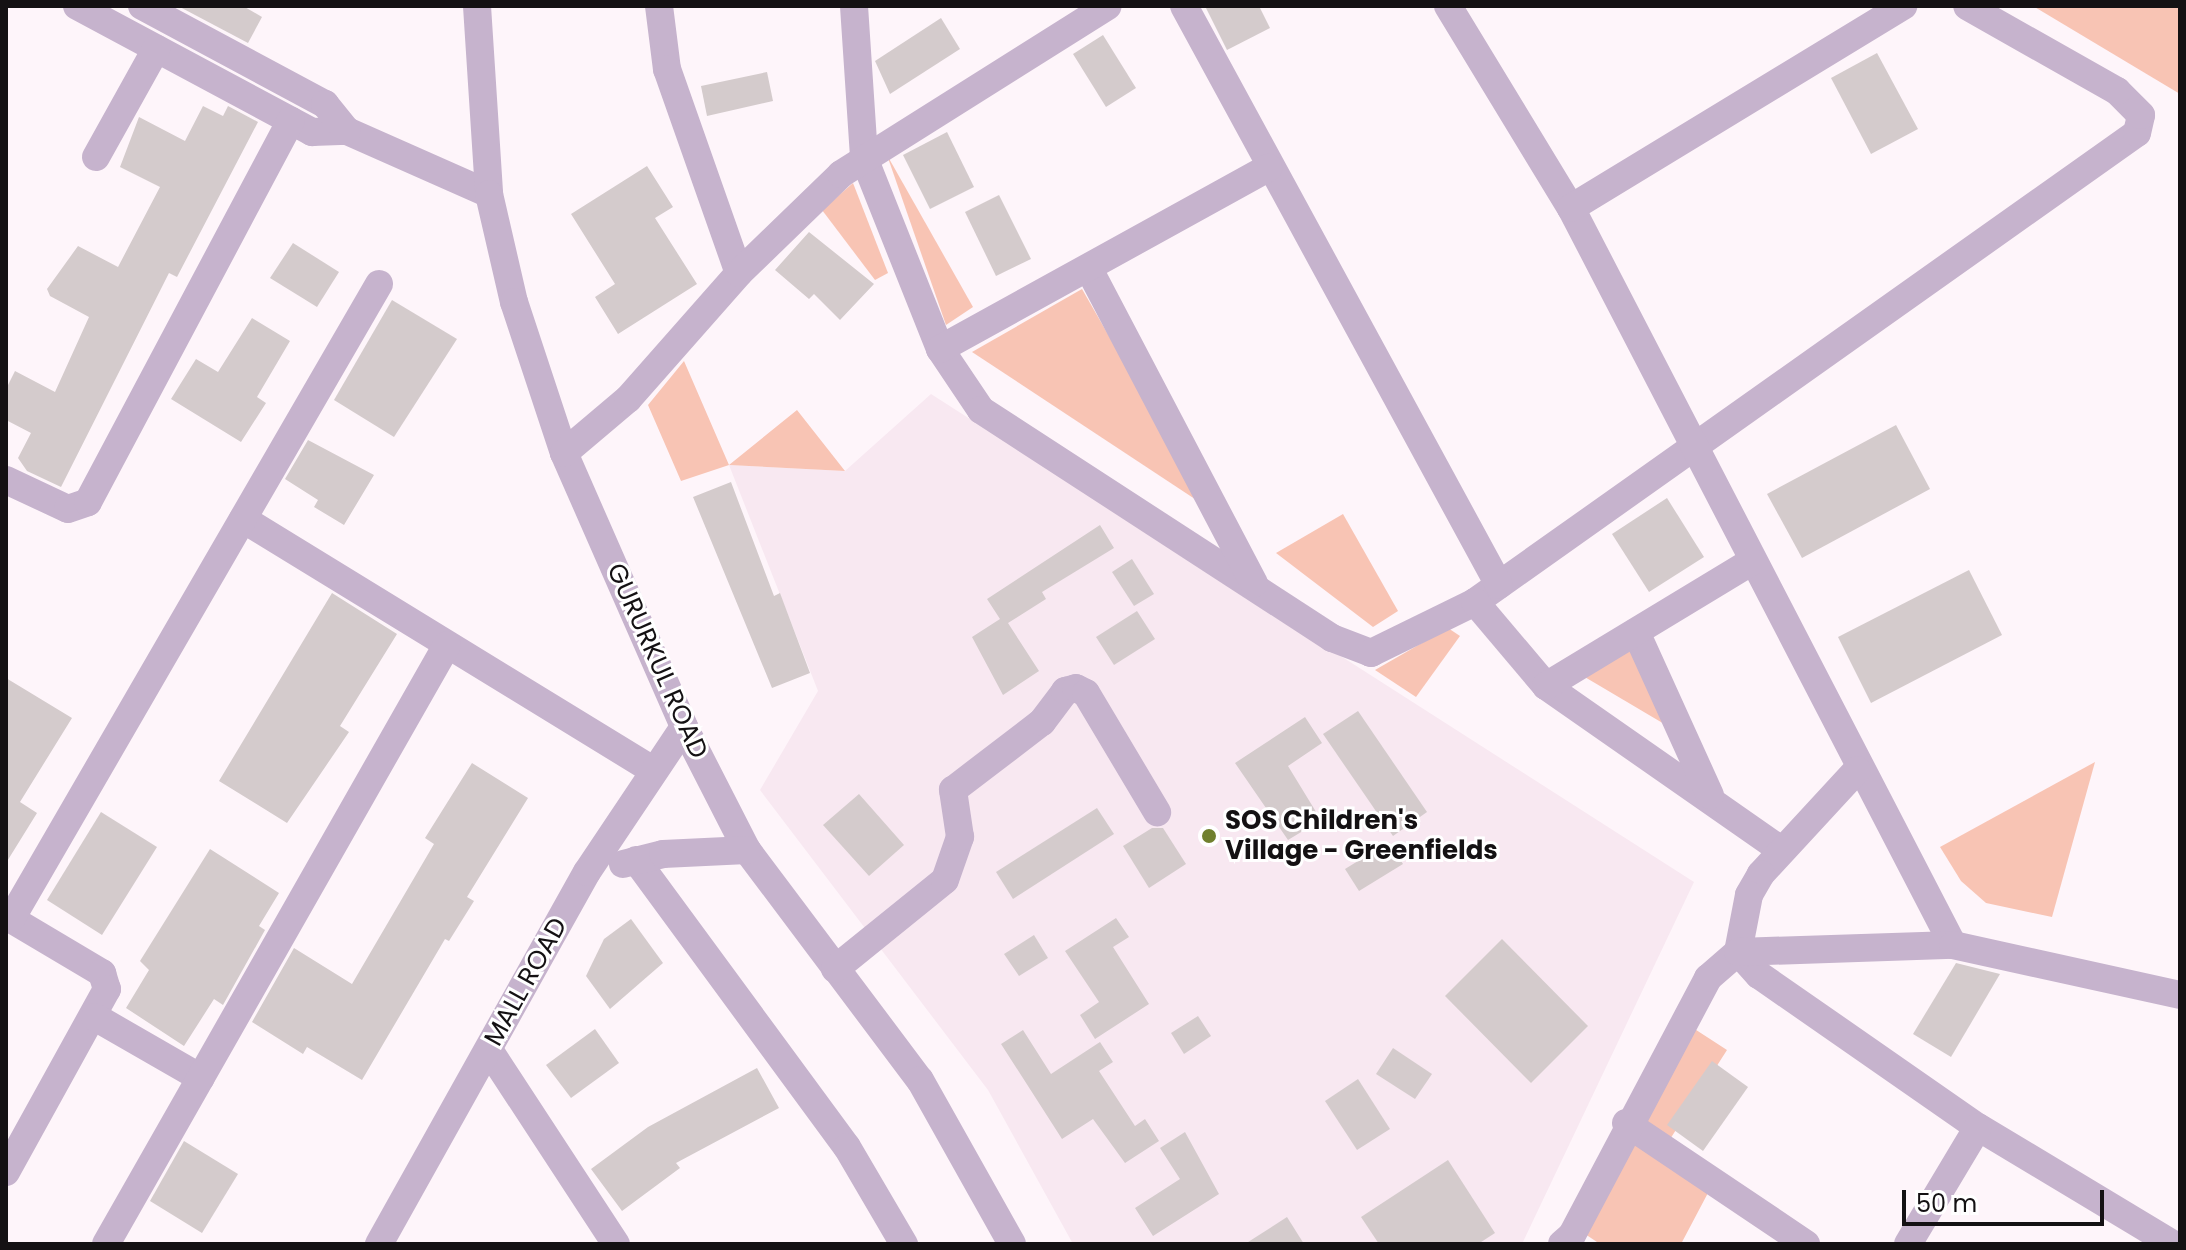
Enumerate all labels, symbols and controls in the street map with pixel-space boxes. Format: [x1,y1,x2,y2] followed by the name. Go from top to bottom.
[600,559,714,763] street label: GURURKUL ROAD
[1225,805,1498,866] place label: SOS Children's Village - Greenfields
[1200,827,1218,845] marker: SOS Children's Village - Greenfields
[478,913,574,1051] street label: MALL ROAD
[1906,1174,2108,1224] scale bar
[1916,1187,1977,1220] text: 50 m

